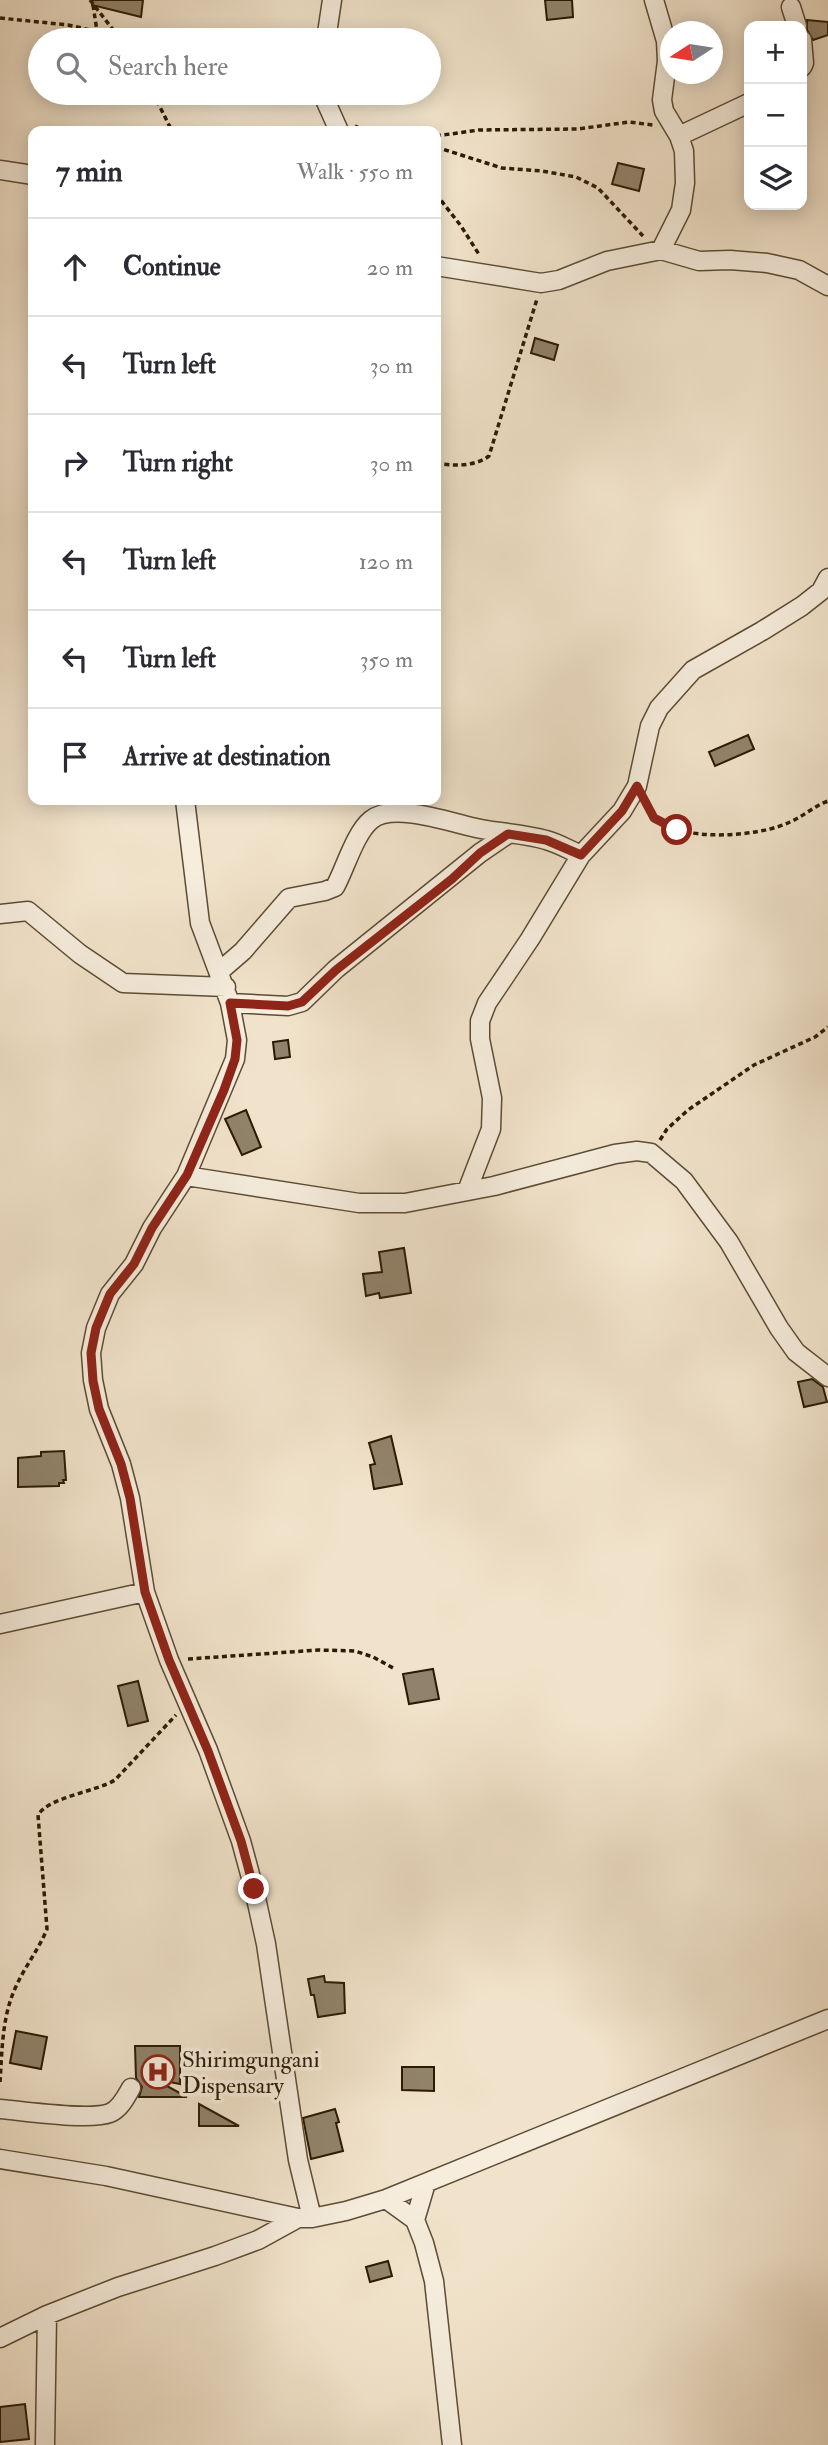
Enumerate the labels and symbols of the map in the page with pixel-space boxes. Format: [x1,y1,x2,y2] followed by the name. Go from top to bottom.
[660,21,723,84] north arrow
[661,814,692,845] route start
[238,1873,269,1904] route end
[182,2045,320,2101] place label: Shirimgungani Dispensary
[139,2053,177,2091] hospital icon: Shirimgungani Dispensary

